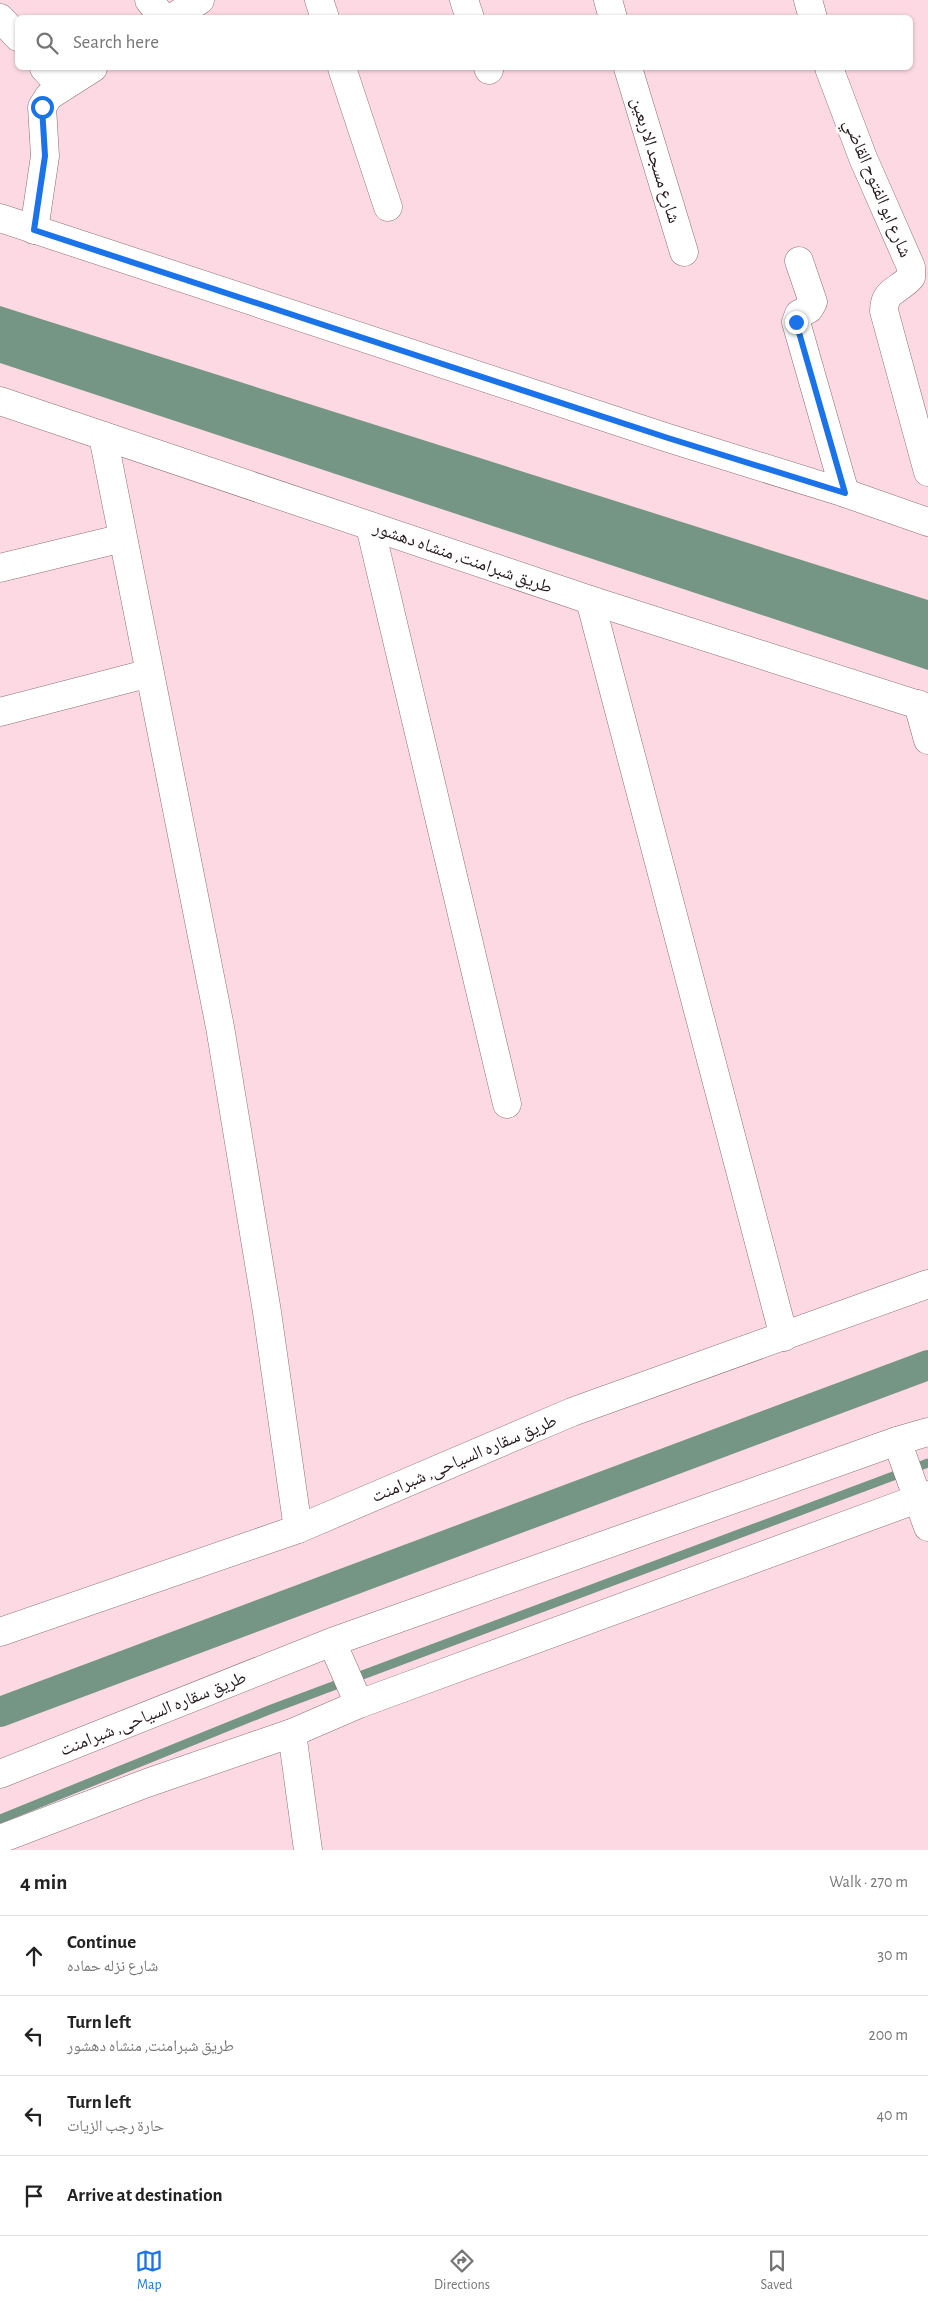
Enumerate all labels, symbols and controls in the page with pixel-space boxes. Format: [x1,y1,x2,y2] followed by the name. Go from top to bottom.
[15,15,913,70] search box
[33,29,61,57] icon: search
[73,33,159,52] text: Search here
[626,95,683,226] street label: شارع مسجد الاربعين
[31,96,54,119] route start
[836,117,914,262] street label: شارع ابو الفتوح القاضي
[785,311,808,334] route end
[370,519,554,598] street label: طريق شبرامنت, منشاه دهشور
[369,1412,560,1507] street label: طريق سقاره السياحى, شبرامنت
[58,1668,250,1761] street label: طريق سقاره السياحى, شبرامنت
[20,1872,67,1893] text: 4 min
[829,1874,908,1890] text: Walk · 270 m
[67,1933,136,1952] text: Continue
[20,1942,48,1970] icon: ahead
[878,1947,908,1963] text: 30 m
[67,1958,158,1974] text: شارع نزله حماده
[67,2013,131,2032] text: Turn left
[20,2022,48,2050] icon: left
[868,2027,908,2043] text: 200 m
[67,2038,234,2054] text: طريق شبرامنت, منشاه دهشور
[67,2093,131,2112] text: Turn left
[20,2102,48,2130] icon: left
[876,2107,908,2123] text: 40 m
[67,2118,164,2134] text: حارة رجب الزيات
[20,2182,48,2210] icon: arrive
[67,2186,223,2205] text: Arrive at destination
[135,2247,163,2294] tab: Map
[434,2247,490,2294] tab: Directions
[761,2247,793,2294] tab: Saved

